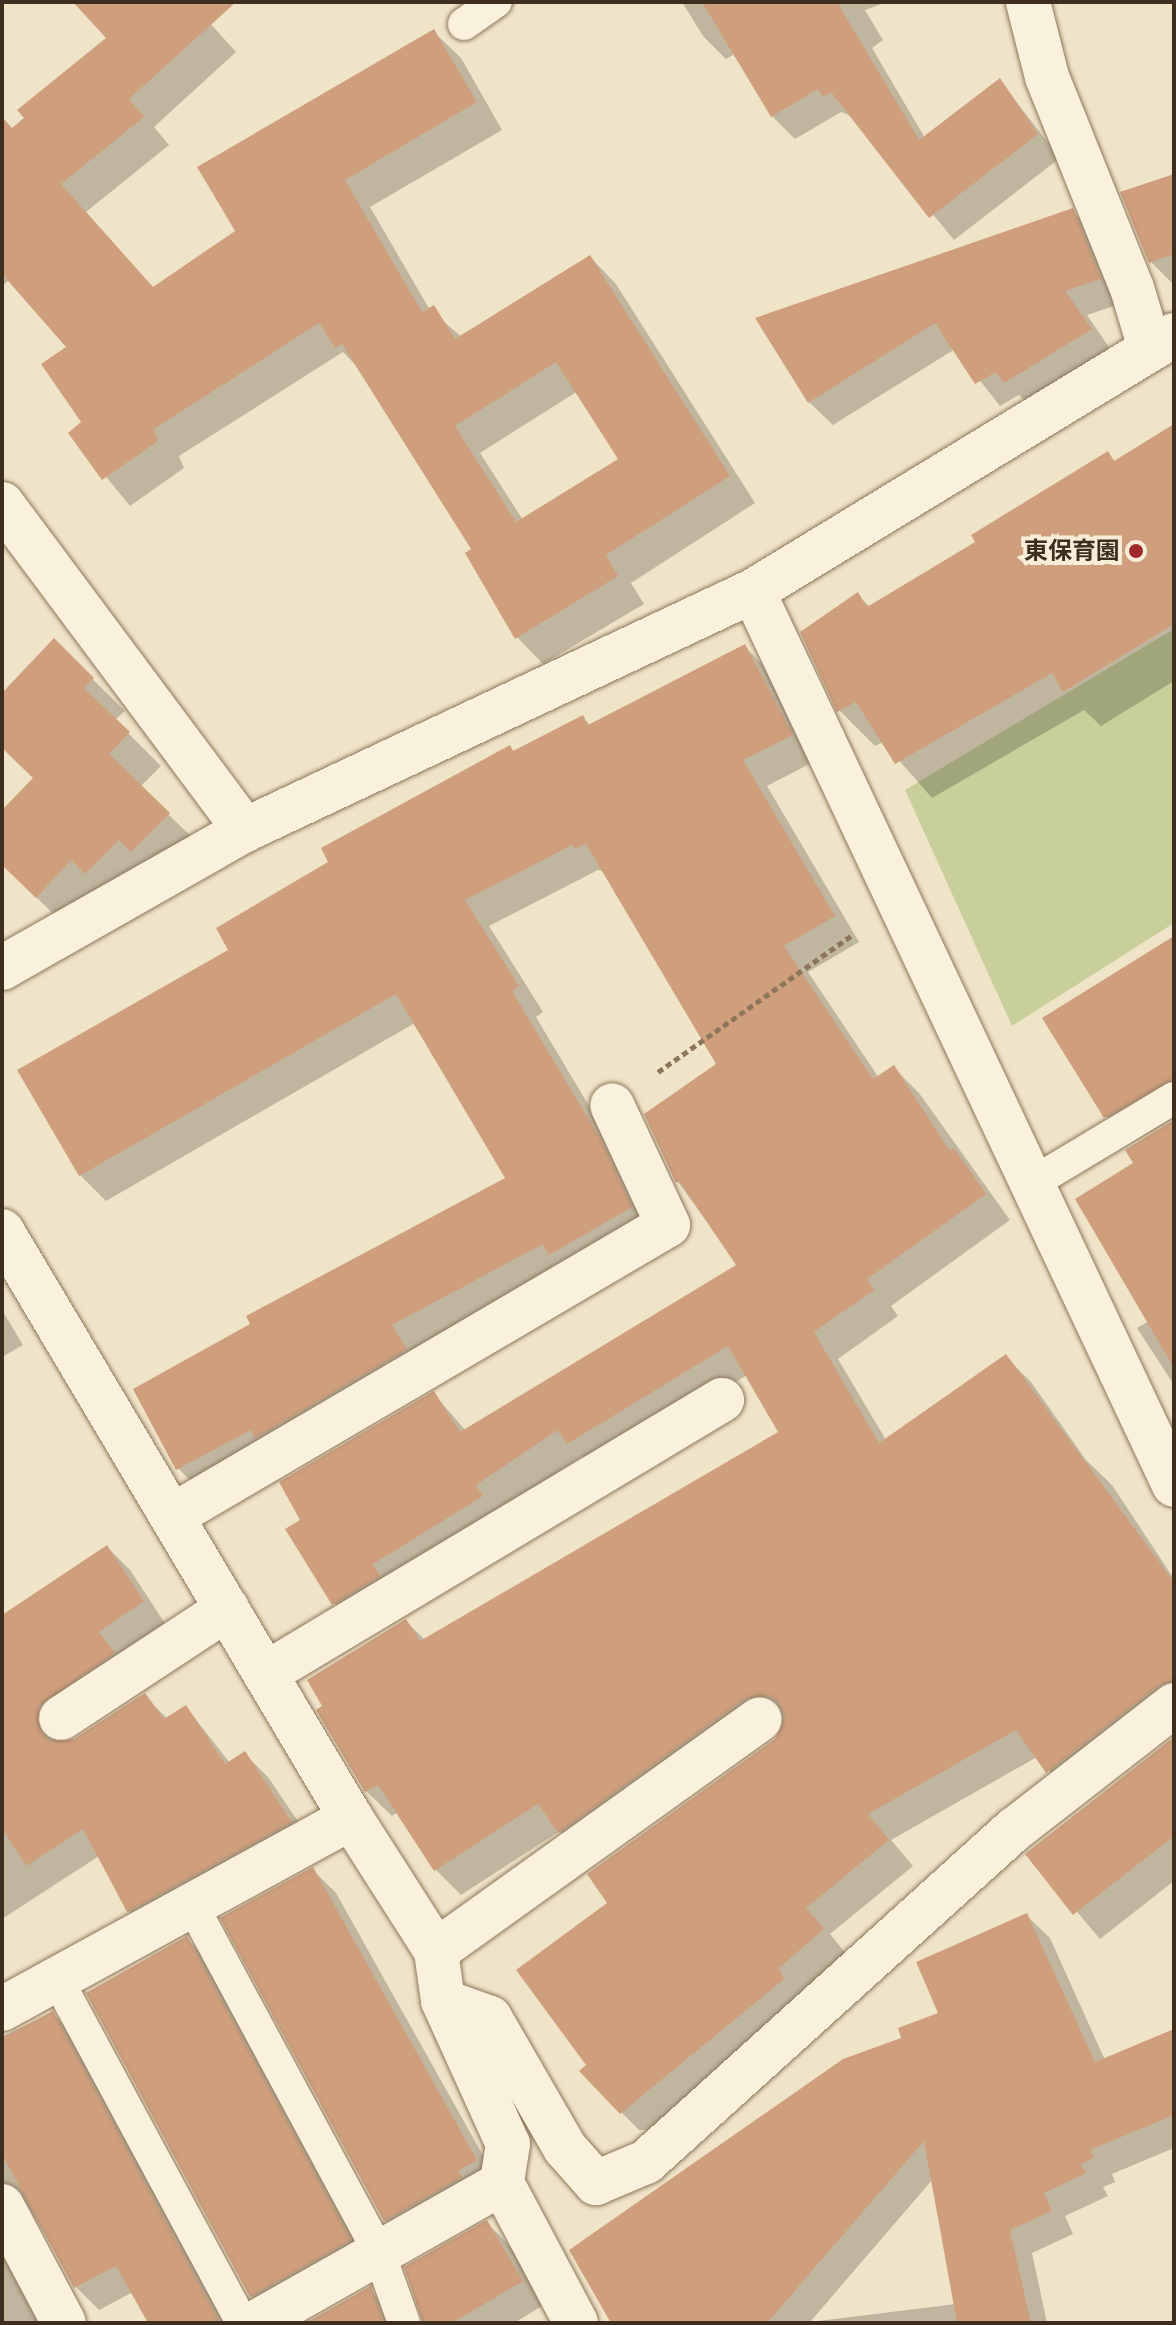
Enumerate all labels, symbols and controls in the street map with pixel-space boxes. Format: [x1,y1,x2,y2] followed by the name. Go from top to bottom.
[1024,537,1120,565] place label: 東保育園
[1127,542,1145,560] marker: 東保育園

